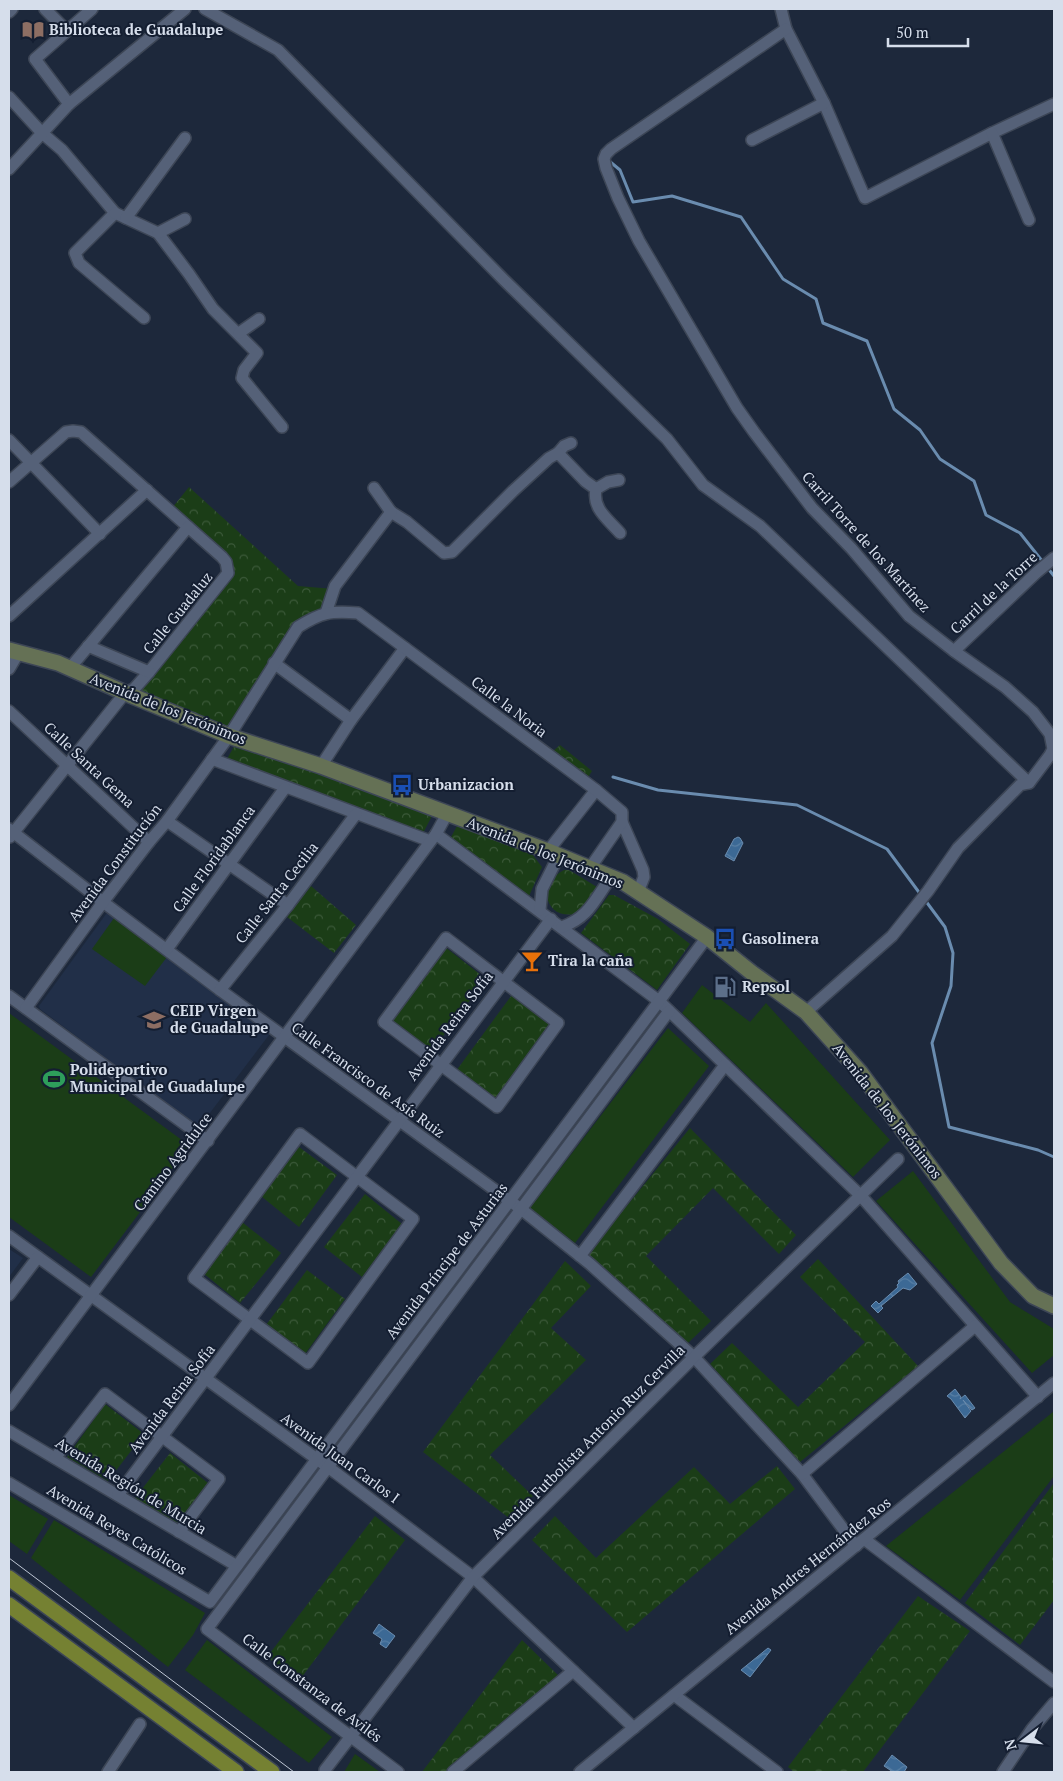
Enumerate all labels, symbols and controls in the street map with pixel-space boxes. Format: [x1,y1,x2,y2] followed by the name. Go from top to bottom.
[888,15,968,47] scale bar
[20,17,46,43] library icon: Biblioteca de Guadalupe
[49,19,223,39] place label: Biblioteca de Guadalupe
[896,22,929,42] text: 50 m
[798,467,935,616] street label: Carril Torre de los Martínez
[945,547,1041,638] street label: Carril de la Torre
[138,567,217,658] street label: Calle Guadaluz
[87,667,250,749] street label: Avenida de los Jerónimos
[468,671,552,742] street label: Calle la Noria
[40,717,140,812] street label: Calle Santa Gema
[389,772,415,798] bus stop icon: Urbanizacion
[418,774,514,794] place label: Urbanizacion
[63,799,165,926] street label: Avenida Constitución
[167,800,259,916] street label: Calle Floridablanca
[464,811,627,893] street label: Avenida de los Jerónimos
[230,837,322,947] street label: Calle Santa Cecilia
[712,926,738,952] bus stop icon: Gasolinera
[742,928,820,948] place label: Gasolinera
[519,948,545,974] bar icon: Tira la caña
[548,950,634,970] place label: Tira la caña
[401,966,497,1084] street label: Avenida Reina Sofía
[712,974,738,1000] fuel station icon: Repsol
[742,976,790,996] place label: Repsol
[170,1000,268,1037] place label: CEIP Virgen de Guadalupe
[141,1007,167,1033] school or university icon: CEIP Virgen de Guadalupe
[288,1017,449,1142] street label: Calle Francisco de Asís Ruiz
[828,1038,947,1182] street label: Avenida de los Jerónimos
[70,1059,245,1096] place label: Polideportivo Municipal de Guadalupe
[41,1066,67,1092] sports icon: Polideportivo Municipal de Guadalupe
[128,1108,216,1215] street label: Camino Agridulce
[381,1178,512,1343] street label: Avenida Príncipe de Asturias
[123,1339,219,1457] street label: Avenida Reina Sofía
[486,1340,689,1543] street label: Avenida Futbolista Antonio Ruz Cervilla
[277,1407,404,1507] street label: Avenida Juan Carlos I
[52,1432,211,1538] street label: Avenida Región de Murcia
[44,1479,191,1579] street label: Avenida Reyes Católicos
[720,1492,894,1638] street label: Avenida Andres Hernández Ros
[239,1628,387,1746] street label: Calle Constanza de Avilés
[998,1716,1048,1766] north arrow
[999,1737,1021,1752] text: N

